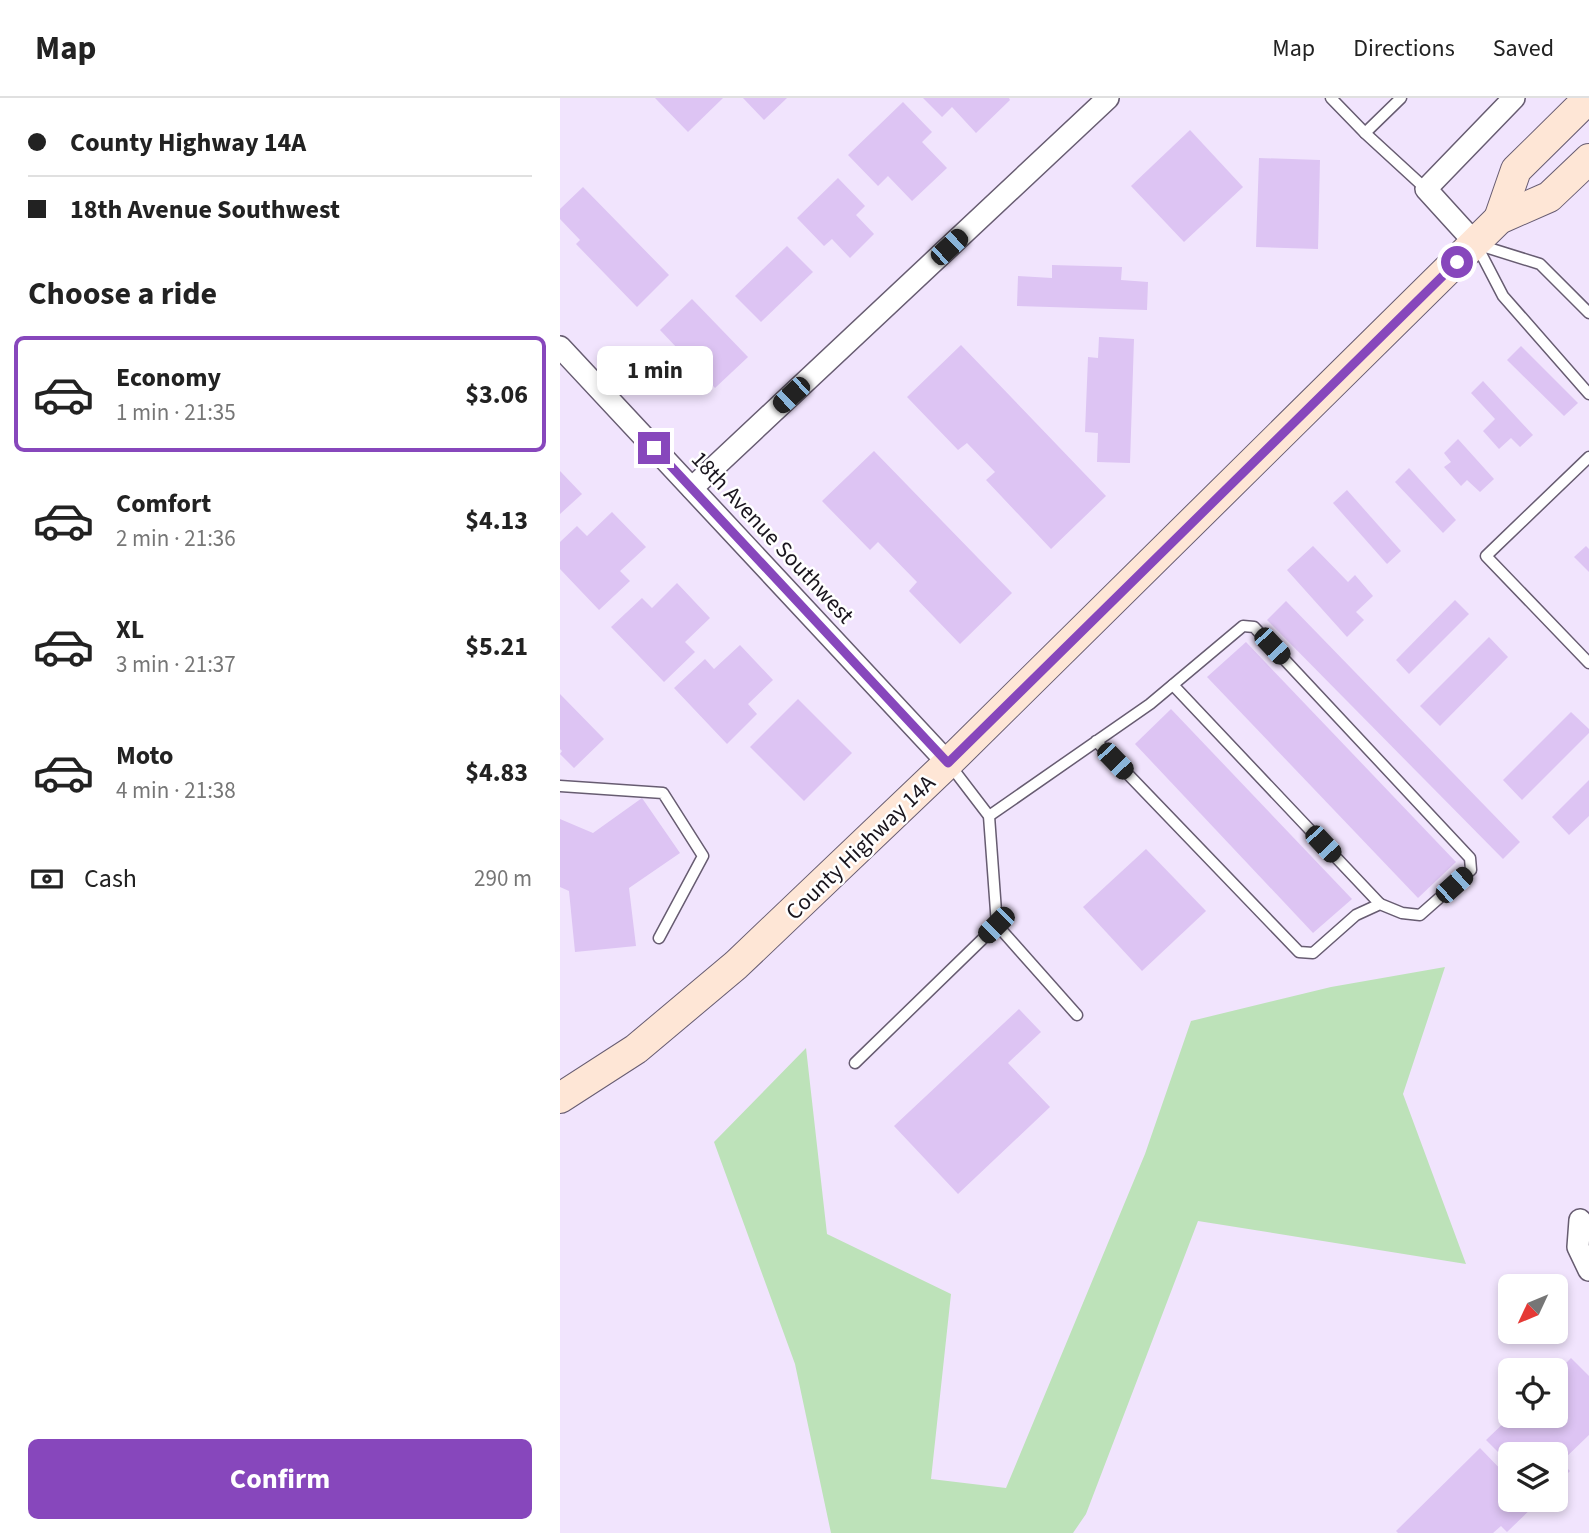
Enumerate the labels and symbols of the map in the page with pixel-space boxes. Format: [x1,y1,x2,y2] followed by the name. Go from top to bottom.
[927,225,972,269] car
[1441,246,1473,278] route start
[596,346,712,396] callout: 1 min
[769,373,814,417] car
[638,432,670,464] route end
[684,444,862,631] street label: 18th Avenue Southwest
[1250,623,1295,669] car
[1093,739,1138,783] car
[778,767,943,928] street label: County Highway 14A
[1301,821,1346,867] car
[1432,863,1477,907] car
[974,903,1019,947] car
[1498,1274,1568,1344] north arrow

